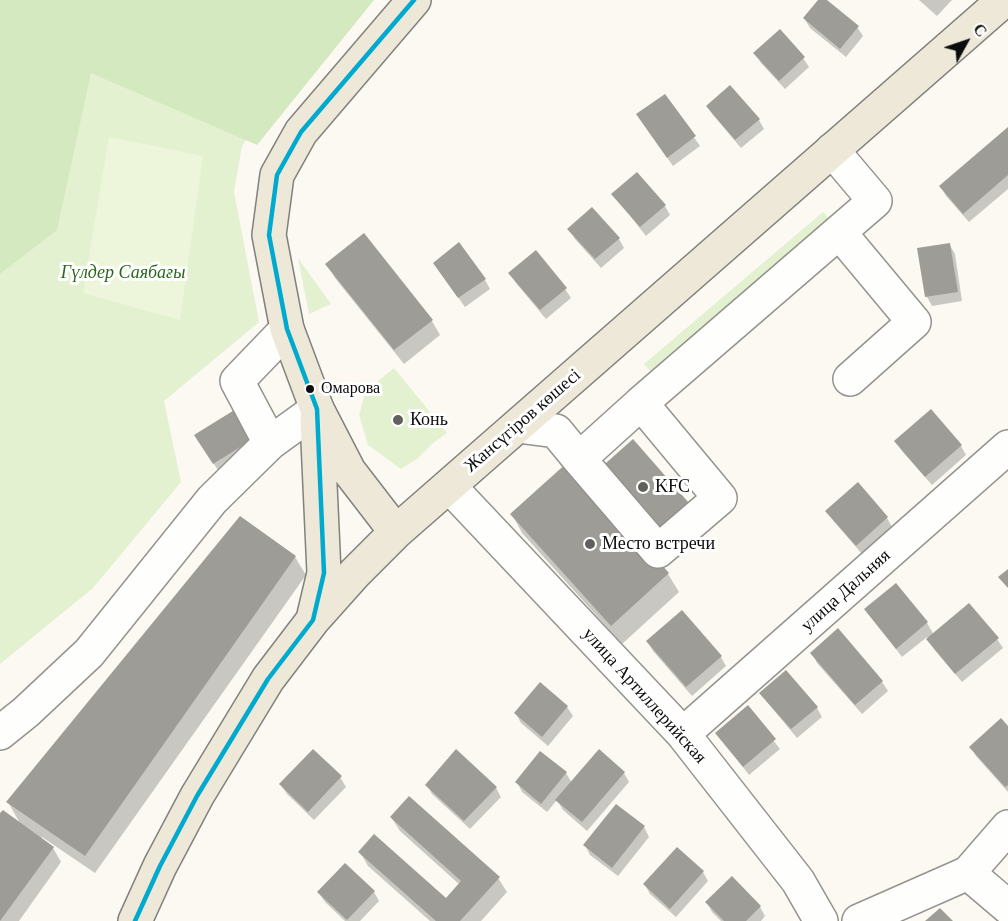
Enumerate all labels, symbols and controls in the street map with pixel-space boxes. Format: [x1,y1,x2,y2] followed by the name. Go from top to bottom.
[936,12,996,72] north arrow
[970,20,990,40] text: С
[61,262,185,284] park label: Гүлдер Саябағы
[461,365,585,477] street label: Жансүгіров көшесі
[321,379,380,399] place label: Омарова
[304,383,316,395] marker: Омарова
[410,409,448,431] place label: Конь
[391,413,405,427] marker: Конь
[655,476,690,498] place label: KFC
[636,480,650,494] marker: KFC
[602,533,715,555] place label: Место встречи
[583,537,597,551] marker: Место встречи
[797,545,895,637] street label: улица Дальняя
[577,624,711,768] street label: улица Артиллерийская

